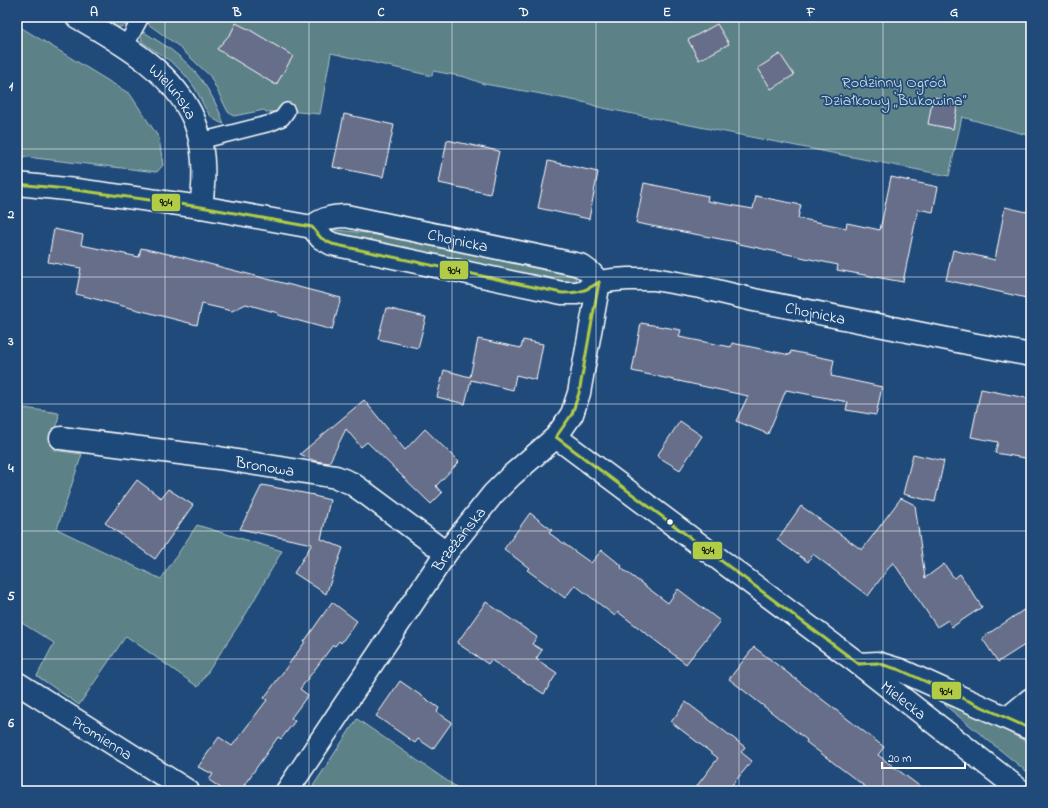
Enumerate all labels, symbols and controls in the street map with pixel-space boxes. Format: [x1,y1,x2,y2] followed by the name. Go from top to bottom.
[90,3,98,22] text: A
[232,3,242,22] text: B
[377,3,385,22] text: C
[518,3,529,22] text: D
[663,3,671,22] text: E
[806,3,816,22] text: F
[950,3,958,22] text: G
[143,59,202,124] street label: Wieluńska
[821,71,967,113] park label: Rodzinny Ogród Działkowy „Bukowina”
[9,77,14,96] text: 1
[151,193,181,212] line badge: 904
[159,195,173,211] text: 904
[7,205,15,224] text: 2
[425,223,490,259] street label: Chojnicka
[439,260,469,280] line badge: 904
[447,263,461,279] text: 904
[783,297,847,332] street label: Chojnicka
[7,332,14,351] text: 3
[233,451,296,484] street label: Bronowa
[7,459,14,478] text: 4
[426,502,493,578] street label: Brzeżańska
[665,517,675,527] unlabelled marker
[692,541,723,560] line badge: 904
[701,543,715,559] text: 904
[7,587,15,606] text: 5
[875,675,931,727] street label: Mielecka
[931,681,962,700] line badge: 904
[939,684,953,700] text: 904
[66,710,137,767] street label: Promienna
[7,714,14,733] text: 6
[882,744,965,770] scale bar
[888,750,911,768] text: 20 m

